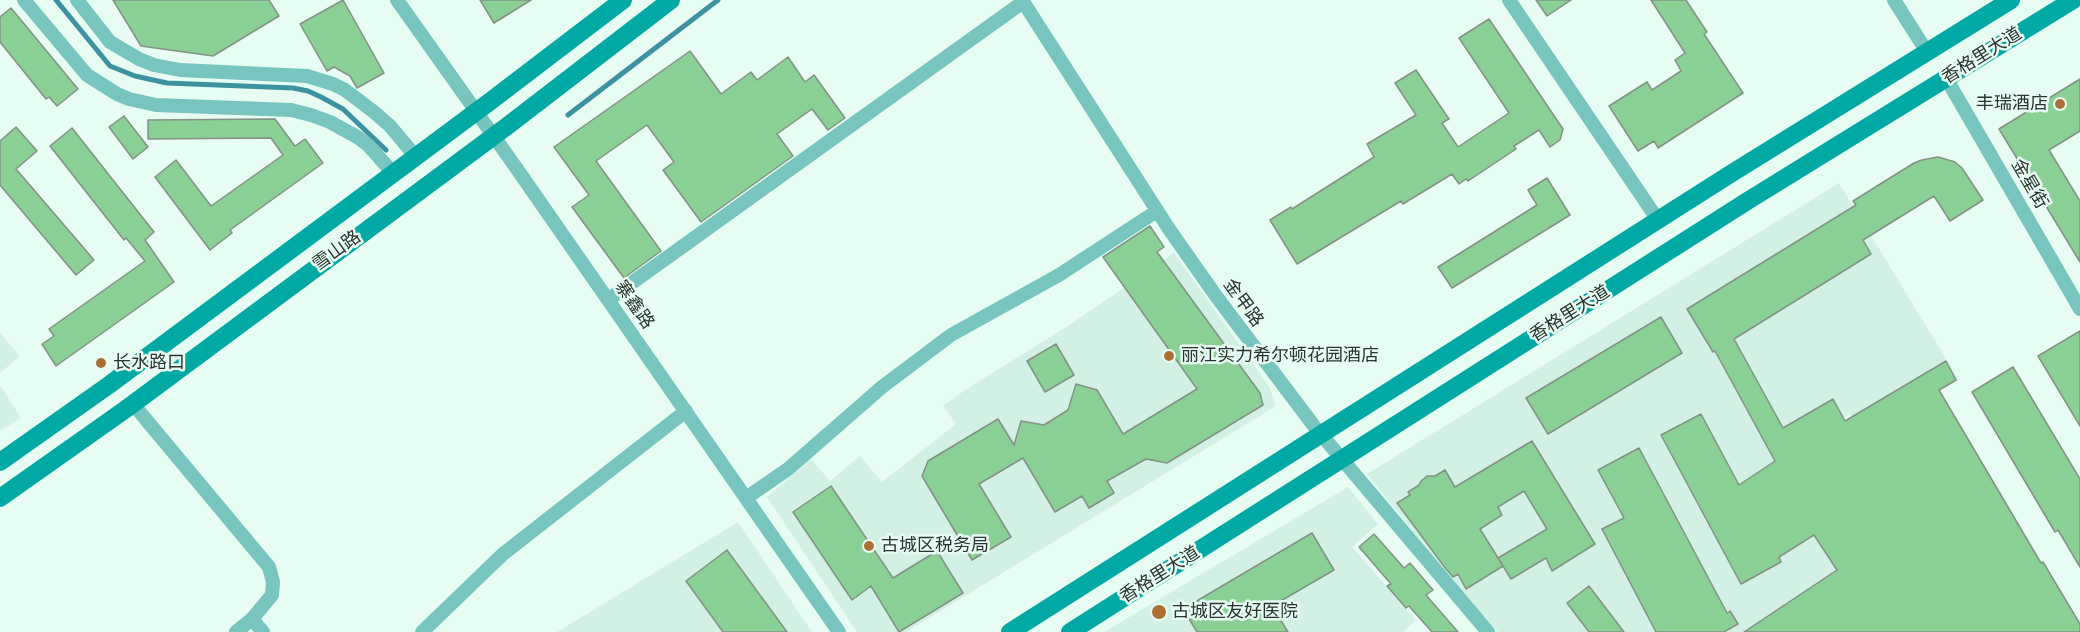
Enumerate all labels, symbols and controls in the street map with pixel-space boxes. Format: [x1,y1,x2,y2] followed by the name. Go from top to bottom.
[1938,23,2026,89] street label: 香格里大道
[1976,93,2048,115] place label: 丰瑞酒店
[2053,97,2067,111] marker: 丰瑞酒店
[2006,155,2052,213] street label: 金星街
[309,226,365,276] street label: 雪山路
[1218,275,1268,331] street label: 金甲路
[610,277,658,333] street label: 寨鑫路
[1526,281,1614,347] street label: 香格里大道
[1181,345,1379,367] place label: 丽江实力希尔顿花园酒店
[1162,349,1176,363] marker: 丽江实力希尔顿花园酒店
[113,352,185,374] place label: 长水路口
[94,356,108,370] marker: 长水路口
[881,535,989,557] place label: 古城区税务局
[862,539,876,553] marker: 古城区税务局
[1116,542,1204,608] street label: 香格里大道
[1172,601,1298,623] place label: 古城区友好医院
[1150,603,1168,621] marker: 古城区友好医院

